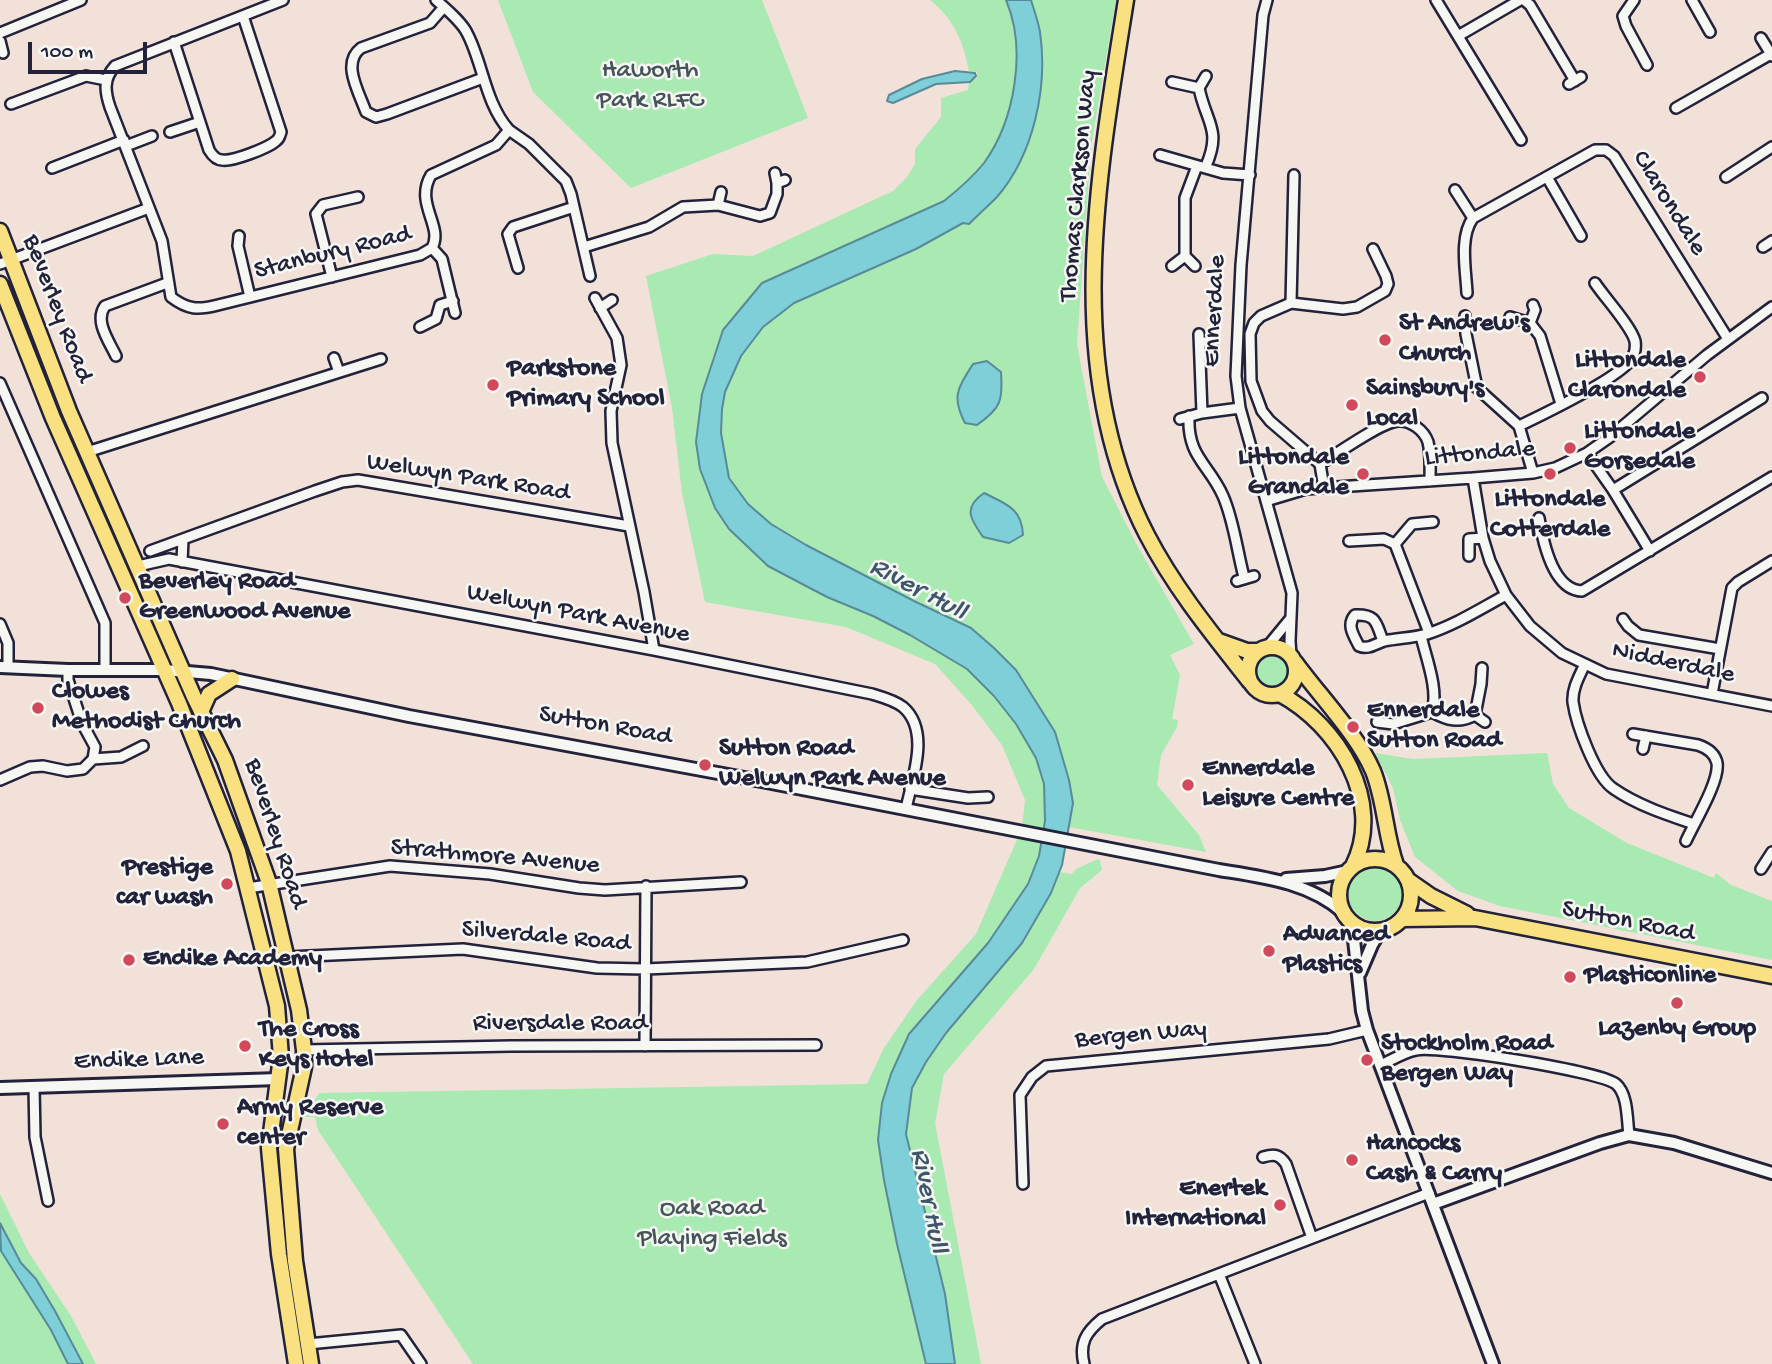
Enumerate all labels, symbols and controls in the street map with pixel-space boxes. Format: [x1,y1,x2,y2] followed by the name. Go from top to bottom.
[32,28,150,72] scale bar
[41,41,93,66] text: 100 m
[597,56,703,118] park label: Haworth Park RLFC
[1054,69,1106,303] street label: Thomas Clarkson Way
[1623,146,1713,262] street label: Clarondale
[251,219,415,289] street label: Stanbury Road
[14,231,98,387] street label: Beverley Road
[1197,254,1235,368] street label: Ennerdale
[1399,309,1530,370] place label: St Andrew's Church
[1377,332,1393,348] marker: St Andrew's Church
[1568,346,1686,408] place label: Littondale Clarondale
[507,354,665,416] place label: Parkstone Primary School
[1692,369,1708,385] marker: Littondale Clarondale
[1366,374,1484,436] place label: Sainsbury's Local
[485,377,501,393] marker: Parkstone Primary School
[1344,397,1360,413] marker: Sainsbury's Local
[1584,417,1695,478] place label: Littondale Gorsedale
[1423,435,1537,475] street label: Littondale
[1562,440,1578,456] marker: Littondale Gorsedale
[1238,443,1349,504] place label: Littondale Grandale
[364,448,572,510] street label: Welwyn Park Road
[1355,466,1371,482] marker: Littondale Grandale
[1542,466,1558,482] marker: Littondale Cotterdale
[1490,485,1610,546] place label: Littondale Cotterdale
[863,551,971,631] water label: River Hull
[139,567,351,628] place label: Beverley Road Greenwood Avenue
[464,578,692,652] street label: Welwyn Park Avenue
[117,590,133,606] marker: Beverley Road Greenwood Avenue
[1609,636,1737,692] street label: Nidderdale
[52,677,241,738] place label: Clowes Methodist Church
[1367,696,1501,758] place label: Ennerdale Sutton Road
[30,700,46,716] marker: Clowes Methodist Church
[536,700,674,754] street label: Sutton Road
[1345,719,1361,735] marker: Ennerdale Sutton Road
[719,734,946,796] place label: Sutton Road Welwyn Park Avenue
[1202,754,1354,816] place label: Ennerdale Leisure Centre
[235,755,313,913] street label: Beverley Road
[697,757,713,773] marker: Sutton Road Welwyn Park Avenue
[1180,777,1196,793] marker: Ennerdale Leisure Centre
[389,833,601,883] street label: Strathmore Avenue
[116,853,213,914] place label: Prestige car wash
[219,876,235,892] marker: Prestige car wash
[1559,895,1697,951] street label: Sutton Road
[460,915,632,961] street label: Silverdale Road
[1283,920,1389,982] place label: Advanced Plastics
[1261,943,1277,959] marker: Advanced Plastics
[143,944,322,976] place label: Endike Academy
[121,952,137,968] marker: Endike Academy
[1584,961,1716,993] place label: Plasticonline
[1562,969,1578,985] marker: Plasticonline
[1669,995,1685,1011] marker: Lazenby Group
[473,1009,647,1041] street label: Riversdale Road
[1598,1014,1756,1046] place label: Lazenby Group
[259,1015,373,1076] place label: The Cross Keys Hotel
[1074,1015,1208,1057] street label: Bergen Way
[1381,1029,1552,1090] place label: Stockholm Road Bergen Way
[237,1038,253,1054] marker: The Cross Keys Hotel
[73,1043,205,1079] street label: Endike Lane
[1359,1052,1375,1068] marker: Stockholm Road Bergen Way
[237,1093,383,1154] place label: Army Reserve center
[215,1116,231,1132] marker: Army Reserve center
[1366,1129,1502,1190] place label: Hancocks Cash & Carry
[900,1146,954,1256] water label: River Hull
[1344,1152,1360,1168] marker: Hancocks Cash & Carry
[1125,1174,1266,1236] place label: Enertek International
[637,1194,787,1256] park label: Oak Road Playing Fields
[1272,1197,1288,1213] marker: Enertek International

